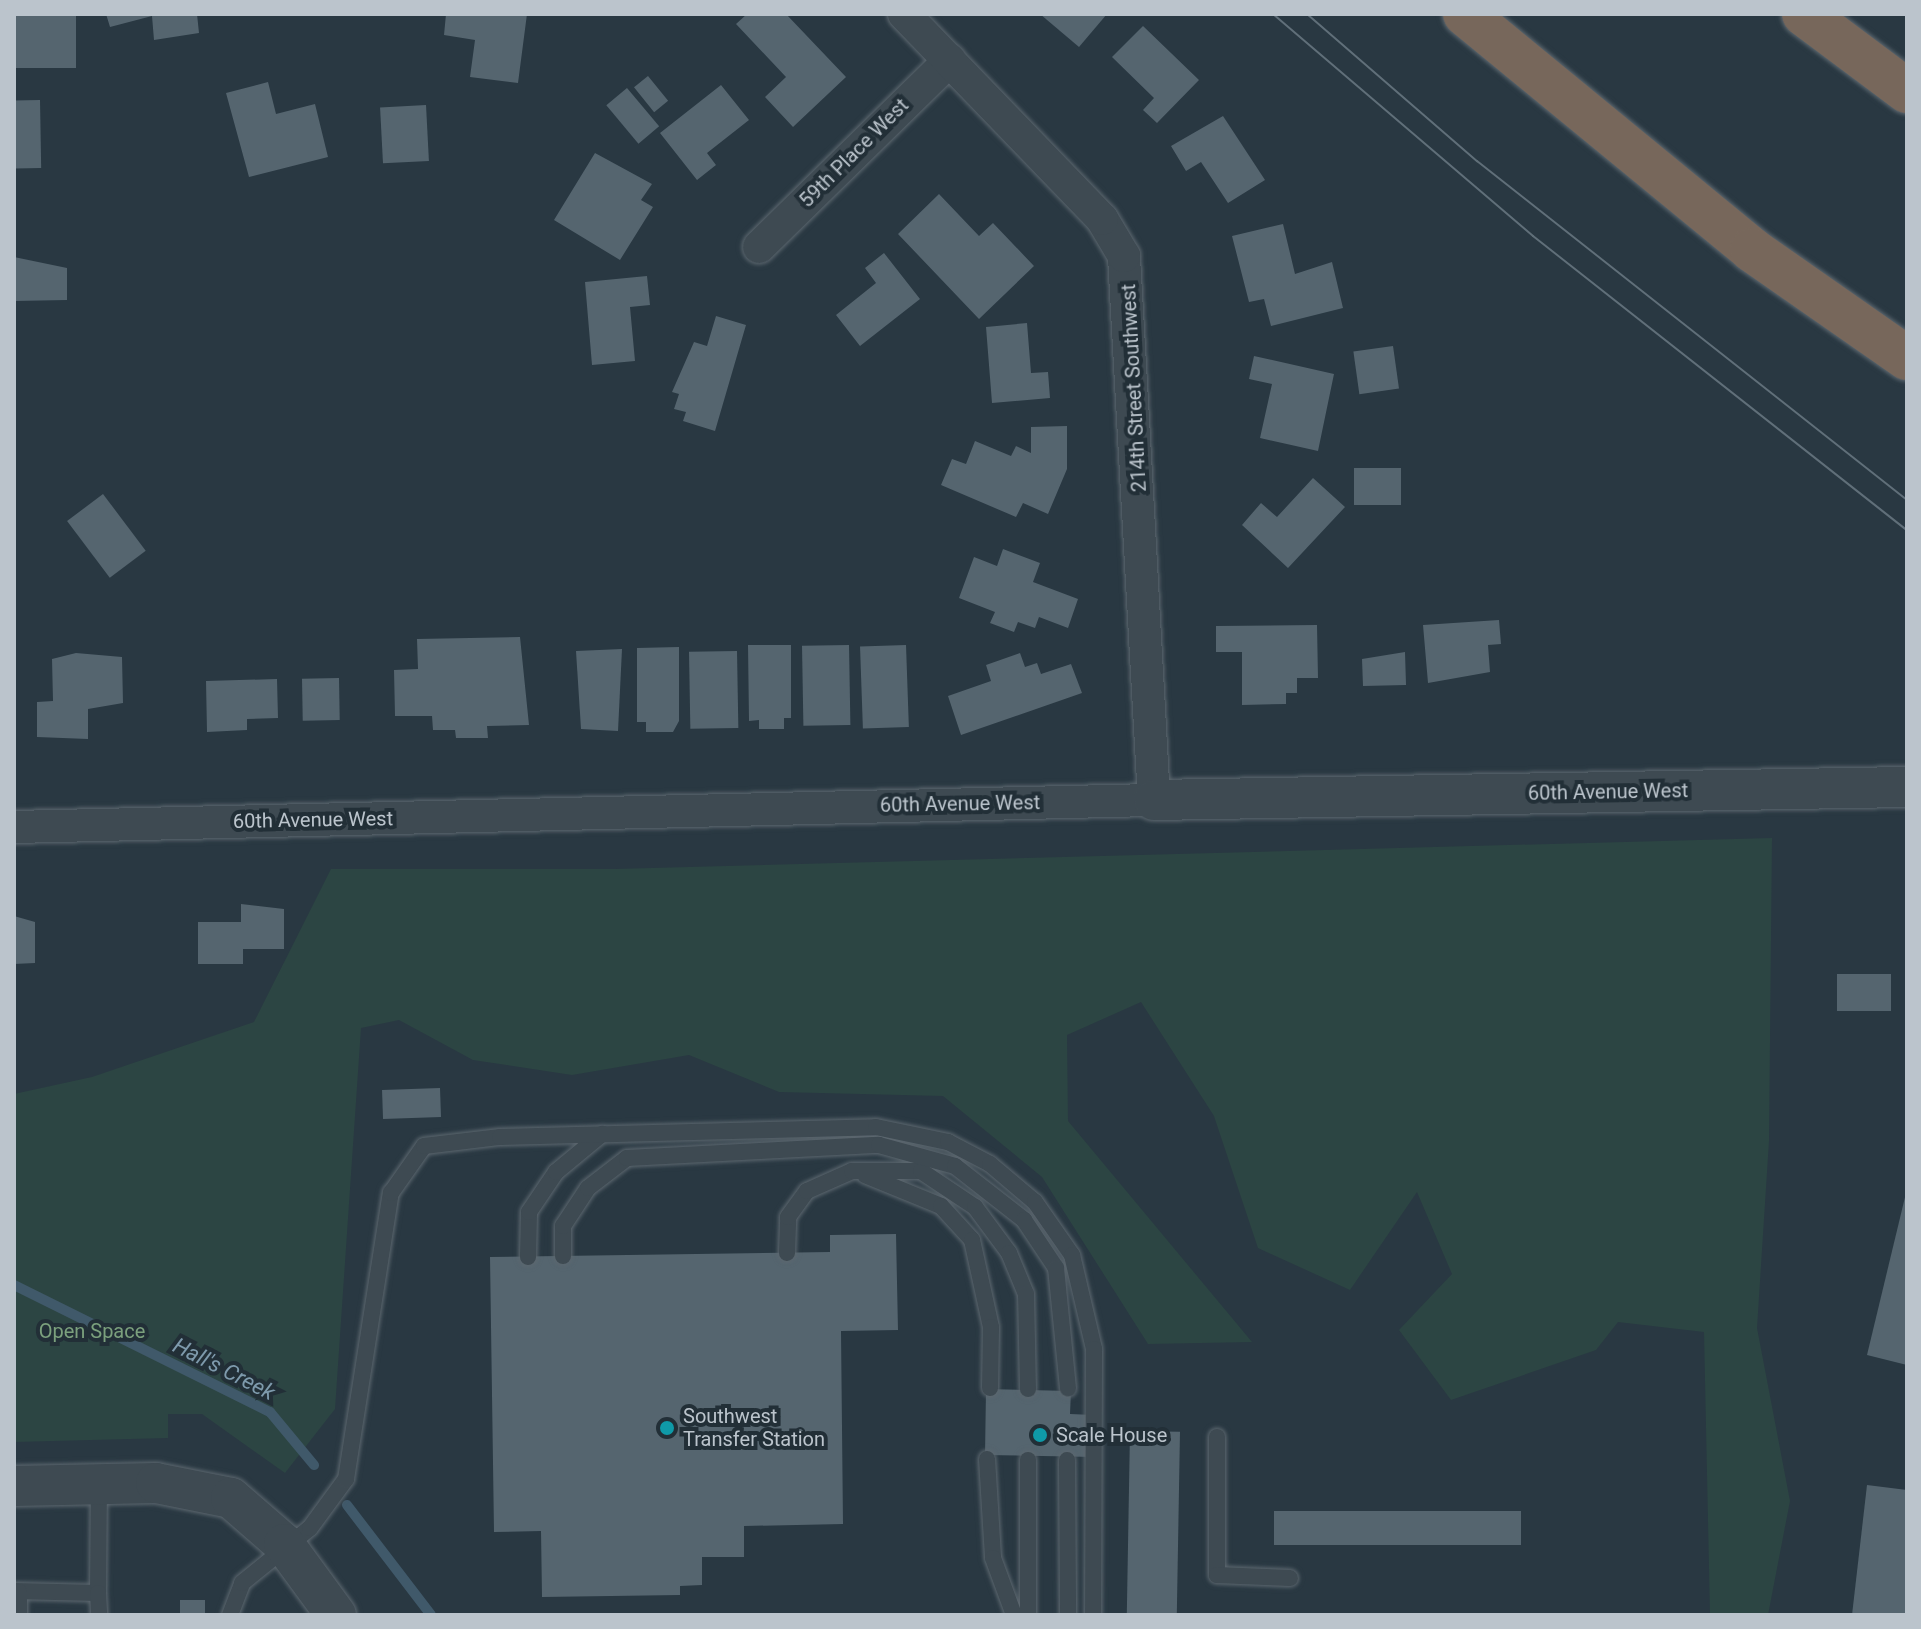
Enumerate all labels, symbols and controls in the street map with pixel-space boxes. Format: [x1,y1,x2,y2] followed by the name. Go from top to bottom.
[794,93,914,213] street label: 59th Place West
[1117,283,1151,493] street label: 214th Street Southwest
[1528,779,1688,805] street label: 60th Avenue West
[880,791,1040,817] street label: 60th Avenue West
[233,807,393,833] street label: 60th Avenue West
[39,1319,145,1343] park label: Open Space
[169,1332,279,1406] water label: Hall's Creek
[683,1404,825,1451] place label: Southwest Transfer Station
[658,1419,676,1437] marker: Southwest Transfer Station
[1056,1423,1167,1447] place label: Scale House
[1031,1426,1049,1444] marker: Scale House

